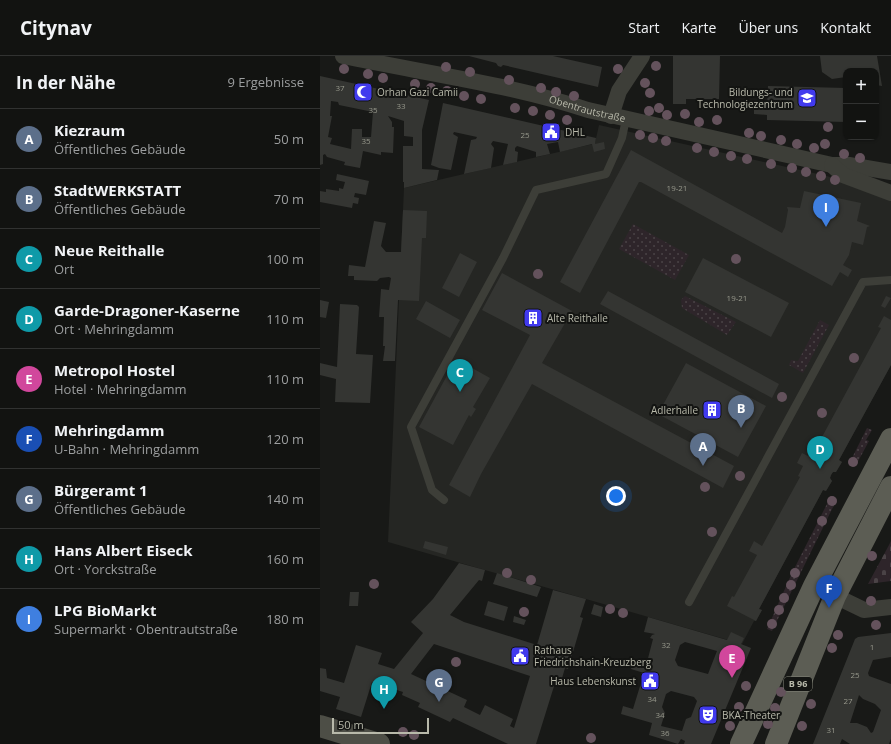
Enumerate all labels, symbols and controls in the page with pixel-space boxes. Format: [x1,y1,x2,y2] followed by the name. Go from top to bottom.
[20,15,92,41] text: Citynav
[628,18,660,37] text: Start
[682,18,716,37] text: Karte
[738,18,798,37] text: Über uns
[820,18,871,37] text: Kontakt
[843,68,879,140] map controls
[843,68,879,104] button: +
[16,71,115,94] text: In der Nähe
[227,73,304,91] text: 9 Ergebnisse
[352,81,374,103] mosque icon: Orhan Gazi Camii
[335,82,345,93] house number: 37
[377,85,458,99] place label: Orhan Gazi Camii
[697,85,793,111] place label: Bildungs- und Technologiezentrum
[796,87,818,109] school or university icon: Bildungs- und Technologiezentrum
[548,92,627,125] street label: Obentrautstraße
[396,100,406,111] house number: 33
[368,104,378,115] house number: 35
[843,104,879,140] button: −
[54,120,125,140] text: Kiezraum
[540,121,562,143] public building icon: DHL
[565,125,585,139] place label: DHL
[520,129,530,140] house number: 25
[25,130,33,148] text: A
[274,130,304,148] text: 50 m
[361,135,371,146] house number: 35
[54,140,186,158] text: Öffentliches Gebäude
[54,180,181,200] text: StadtWERKSTATT
[667,182,687,193] house number: 19-21
[25,190,33,208] text: B
[274,190,304,208] text: 70 m
[813,194,839,227] pin: I
[54,200,186,218] text: Öffentliches Gebäude
[54,240,164,260] text: Neue Reithalle
[25,250,33,268] text: C
[266,250,304,268] text: 100 m
[54,260,74,278] text: Ort
[727,292,747,303] house number: 19-21
[54,300,240,320] text: Garde-Dragoner-Kaserne
[522,307,544,329] building icon: Alte Reithalle
[24,310,34,328] text: D
[266,310,304,328] text: 110 m
[547,311,608,325] place label: Alte Reithalle
[54,320,174,338] text: Ort · Mehringdamm
[447,359,473,392] pin: C
[54,360,175,380] text: Metropol Hostel
[25,370,33,388] text: E
[266,370,304,388] text: 110 m
[54,380,187,398] text: Hotel · Mehringdamm
[728,395,754,428] pin: B
[701,399,723,421] building icon: Adlerhalle
[651,403,698,417] place label: Adlerhalle
[54,420,165,440] text: Mehringdamm
[25,430,33,448] text: F
[266,430,304,448] text: 120 m
[690,433,716,466] pin: A
[807,436,833,469] pin: D
[54,440,199,458] text: U-Bahn · Mehringdamm
[54,480,148,500] text: Bürgeramt 1
[606,486,626,506] your location
[24,490,34,508] text: G
[266,490,304,508] text: 140 m
[54,500,186,518] text: Öffentliches Gebäude
[54,540,193,560] text: Hans Albert Eiseck
[24,550,34,568] text: H
[266,550,304,568] text: 160 m
[54,560,156,578] text: Ort · Yorckstraße
[816,575,842,608] pin: F
[54,600,156,620] text: LPG BioMarkt
[27,610,31,628] text: I
[266,610,304,628] text: 180 m
[54,620,238,638] text: Supermarkt · Obentrautstraße
[661,639,671,650] house number: 32
[870,641,874,652] house number: 1
[534,643,652,669] place label: Rathaus Friedrichshain-Kreuzberg
[509,645,531,667] public building icon: Rathaus Friedrichshain-Kreuzberg
[719,645,745,678] pin: E
[426,669,452,702] pin: G
[850,669,860,680] house number: 25
[639,670,661,692] public building icon: Haus Lebenskunst
[550,674,636,688] place label: Haus Lebenskunst
[371,676,397,709] pin: H
[784,677,812,691] road number: B 96
[647,693,657,704] house number: 34
[843,695,853,706] house number: 27
[697,704,719,726] theatre icon: BKA-Theater
[722,708,780,722] place label: BKA-Theater
[655,709,665,720] house number: 34
[332,716,429,735] scale bar
[338,717,364,732] text: 50 m
[826,724,836,735] house number: 31
[660,727,670,738] house number: 36

